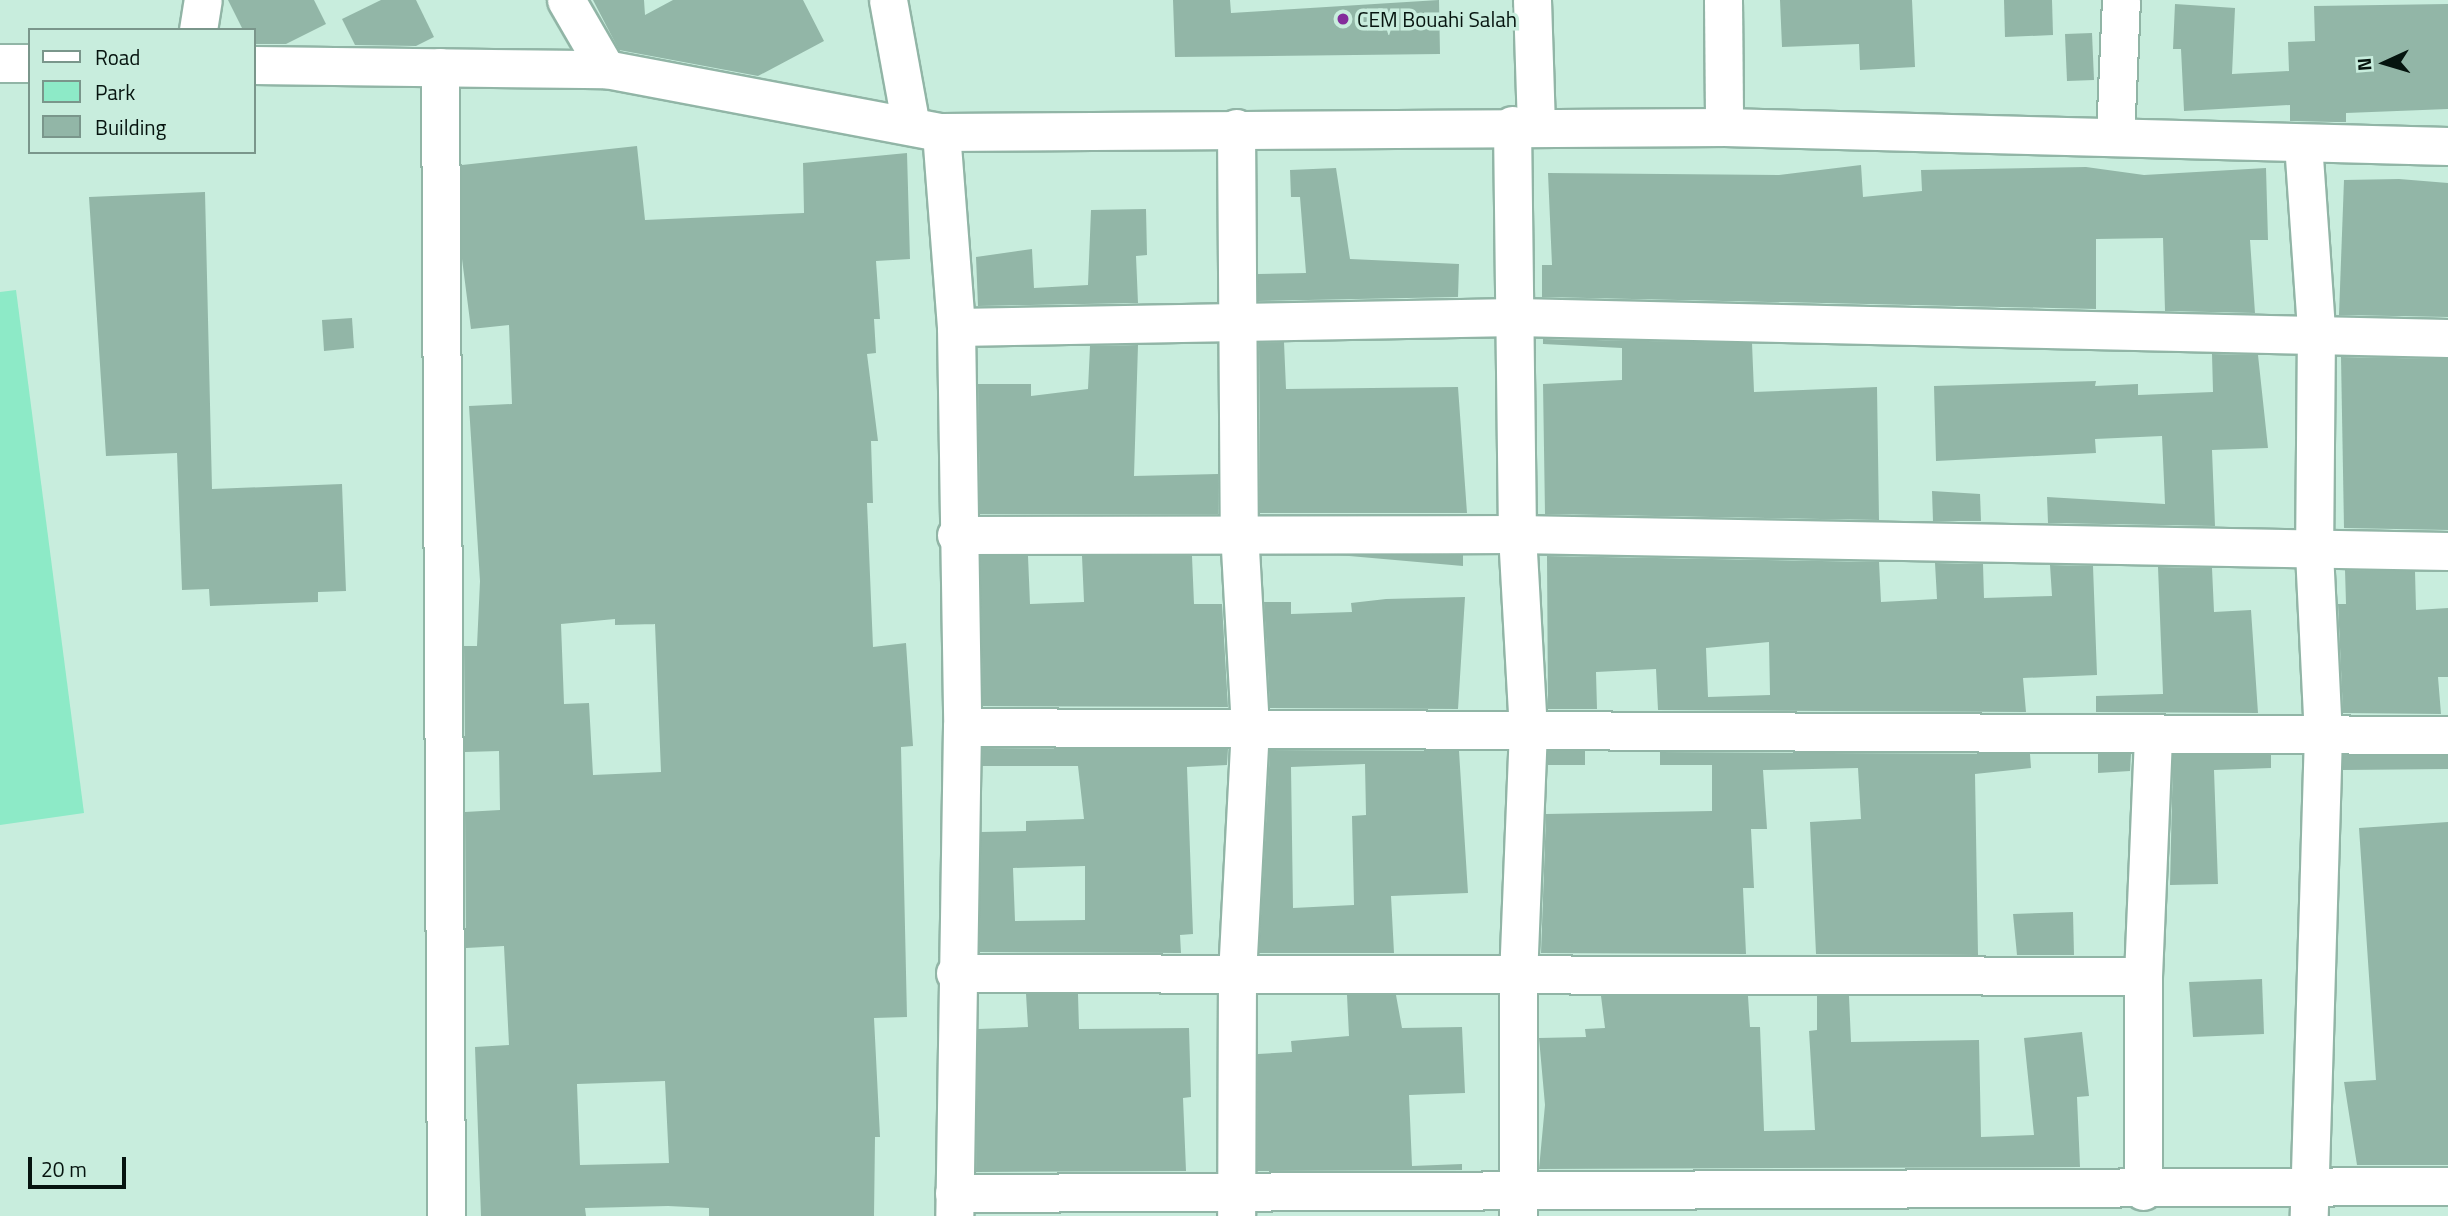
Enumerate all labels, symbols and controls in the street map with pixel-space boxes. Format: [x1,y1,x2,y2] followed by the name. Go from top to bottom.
[1357,6,1517,32] place label: CEM Bouahi Salah
[1335,11,1351,27] marker: CEM Bouahi Salah
[28,28,256,154] legend
[2350,28,2420,98] north arrow
[95,41,140,73] text: Road
[2349,57,2378,72] text: N
[95,76,135,108] text: Park
[95,111,166,143] text: Building
[32,1142,130,1186] scale bar
[41,1153,87,1185] text: 20 m

